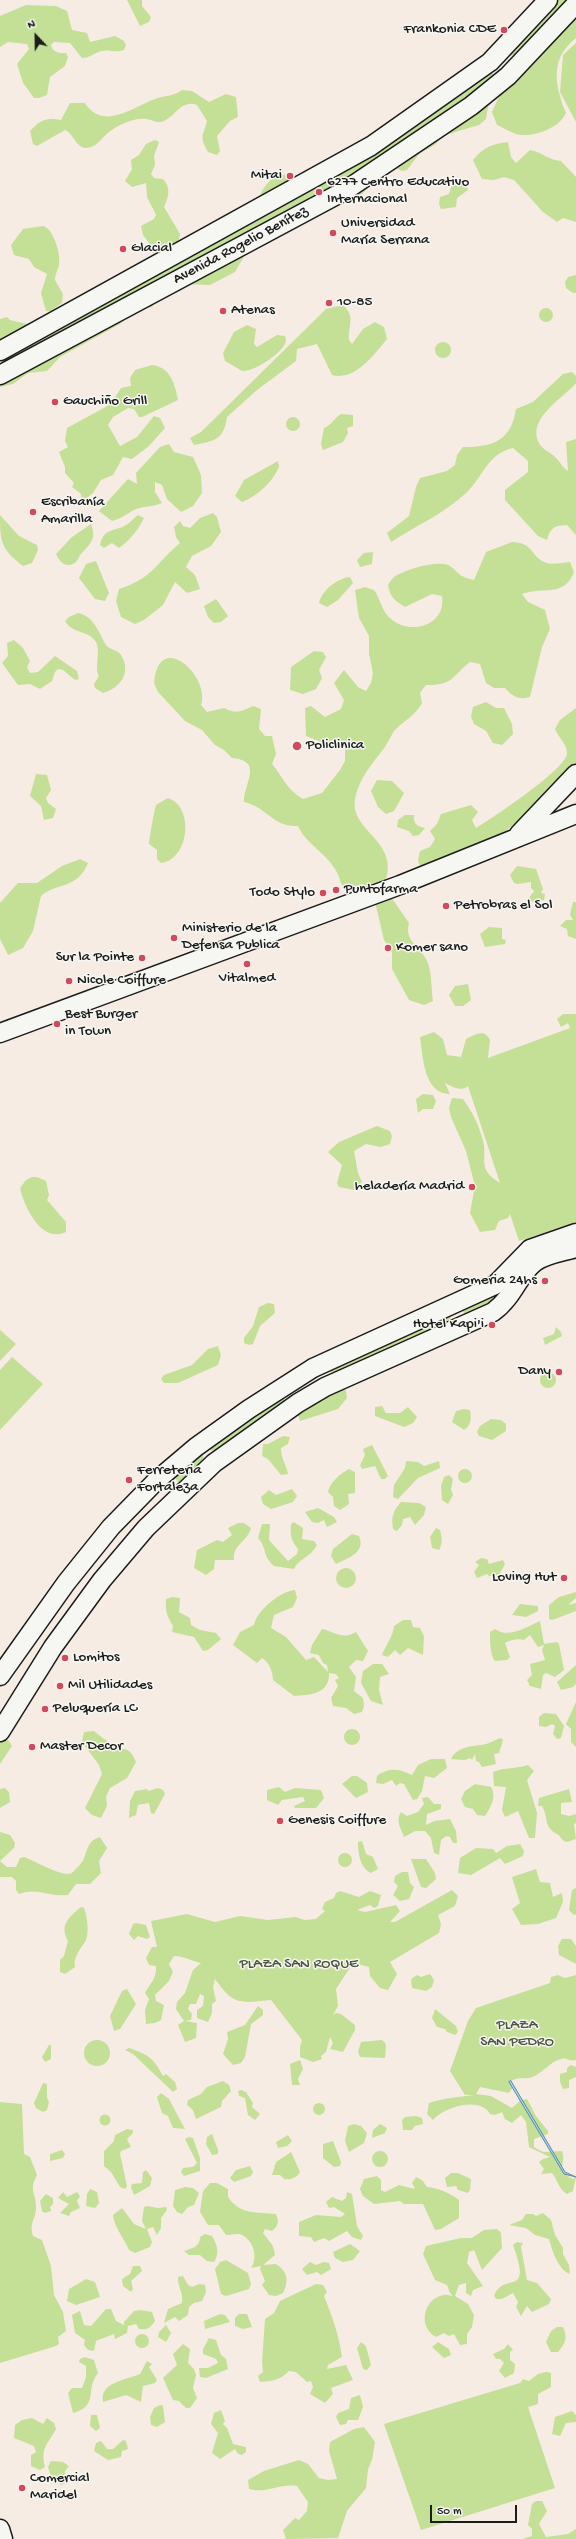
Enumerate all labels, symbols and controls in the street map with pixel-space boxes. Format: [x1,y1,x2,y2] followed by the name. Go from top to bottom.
[16,16,56,56] north arrow
[26,18,37,32] text: N
[404,21,496,39] place label: Frankonia CDE
[499,25,509,35] marker: Frankonia CDE
[251,167,282,185] place label: Mitai
[285,171,295,181] marker: Mitai
[327,174,469,209] place label: 6277 Centro Educativo Internacional
[314,187,324,197] marker: 6277 Centro Educativo Internacional
[170,203,312,289] street label: Avenida Rogelio Benítez
[341,215,429,250] place label: Universidad María Serrana
[328,228,338,238] marker: Universidad María Serrana
[131,240,172,258] place label: Glacial
[118,244,128,254] marker: Glacial
[337,294,372,312] place label: 10-85
[324,298,334,308] marker: 10-85
[231,302,275,320] place label: Atenas
[218,306,228,316] marker: Atenas
[63,393,147,411] place label: Gauchiño Grill
[50,397,60,407] marker: Gauchiño Grill
[41,494,104,529] place label: Escribanía Amarilla
[28,507,38,517] marker: Escribanía Amarilla
[306,737,364,755] place label: Policlinica
[291,740,303,752] marker: Policlinica
[344,881,418,899] place label: Puntofarma
[250,884,315,902] place label: Todo Stylo
[331,885,341,895] marker: Puntofarma
[318,888,328,898] marker: Todo Stylo
[454,897,553,915] place label: Petrobras el Sol
[441,901,451,911] marker: Petrobras el Sol
[182,920,280,955] place label: Ministerio de la Defensa Publica
[169,933,179,943] marker: Ministerio de la Defensa Publica
[396,939,468,957] place label: Komer sano
[383,943,393,953] marker: Komer sano
[56,949,134,967] place label: Sur la Pointe
[137,953,147,963] marker: Sur la Pointe
[242,959,252,969] marker: Vitalmed
[219,970,275,988] place label: Vitalmed
[77,972,166,990] place label: Nicole Coiffure
[64,976,74,986] marker: Nicole Coiffure
[65,1006,137,1041] place label: Best Burger in Town
[52,1019,62,1029] marker: Best Burger in Town
[355,1178,464,1196] place label: heladería Madrid
[467,1182,477,1192] marker: heladería Madrid
[453,1272,537,1290] place label: Gomeria 24hs
[540,1276,550,1286] marker: Gomeria 24hs
[413,1316,484,1334] place label: Hotel Kapi'i
[487,1320,497,1330] marker: Hotel Kapi'i
[518,1363,551,1381] place label: Dany
[554,1367,564,1377] marker: Dany
[137,1462,202,1497] place label: Ferreteria Fortaleza
[124,1475,134,1485] marker: Ferreteria Fortaleza
[492,1569,556,1587] place label: Loving Hut
[559,1573,569,1583] marker: Loving Hut
[73,1649,120,1667] place label: Lomitos
[60,1653,70,1663] marker: Lomitos
[68,1677,152,1695] place label: Mil Utilidades
[55,1681,65,1691] marker: Mil Utilidades
[53,1700,137,1718] place label: Peluquería LC
[40,1704,50,1714] marker: Peluquería LC
[40,1738,123,1756] place label: Master Decor
[27,1742,37,1752] marker: Master Decor
[288,1812,386,1830] place label: Genesis Coiffure
[275,1816,285,1826] marker: Genesis Coiffure
[240,1956,358,1974] park label: PLAZA SAN ROQUE
[480,2017,554,2052] park label: PLAZA SAN PEDRO
[30,2470,90,2505] place label: Comercial Maridel
[17,2483,27,2493] marker: Comercial Maridel
[432,2497,519,2523] scale bar
[437,2505,462,2519] text: 50 m

